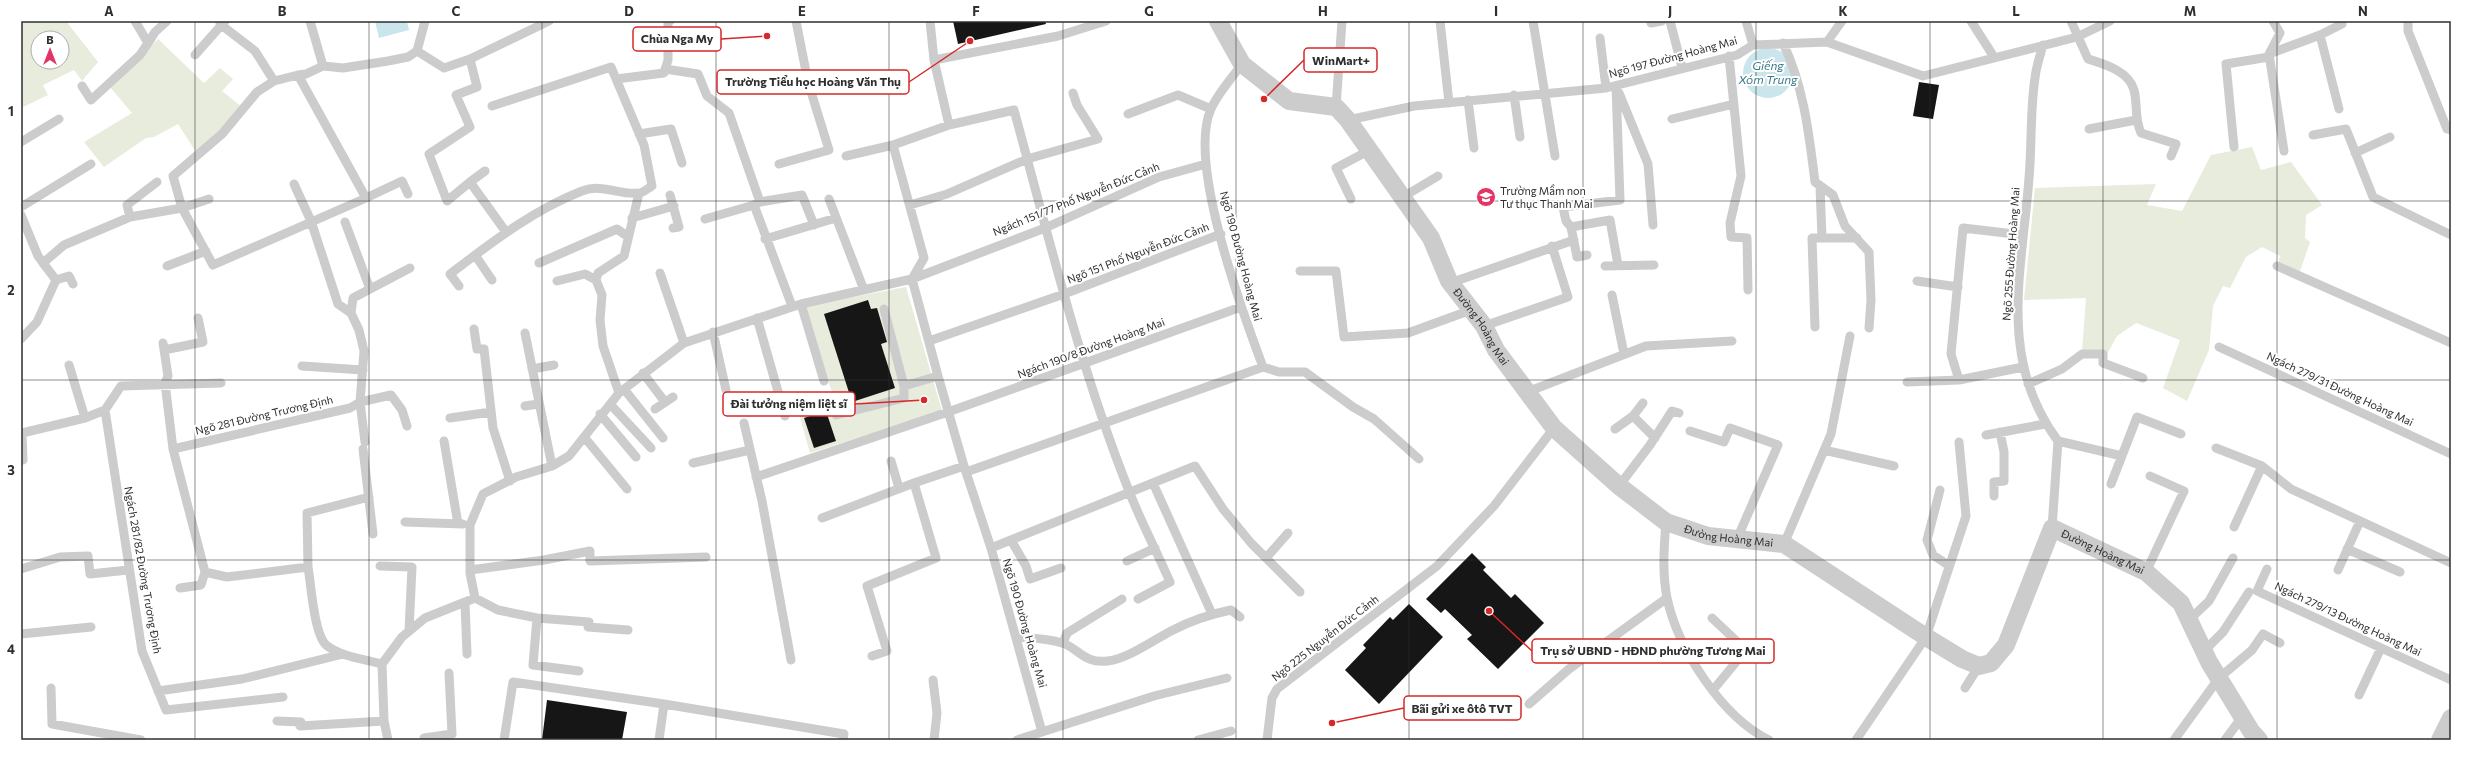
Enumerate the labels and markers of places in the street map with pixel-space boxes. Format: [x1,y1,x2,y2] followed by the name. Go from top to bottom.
[633,27,721,51] callout: Chùa Nga My
[1304,48,1377,72] callout: WinMart+
[717,70,909,94] callout: Trường Tiểu học Hoàng Văn Thụ
[1500,184,1593,210] place label: Trường Mầm non Tư thục Thanh Mai
[1475,186,1497,208] school or university icon: Trường Mầm non Tư thục Thanh Mai
[723,392,855,416] callout: Đài tưởng niệm liệt sĩ
[1532,639,1774,663] callout: Trụ sở UBND - HĐND phường Tương Mai
[1404,696,1521,720] callout: Bãi gửi xe ôtô TVT

